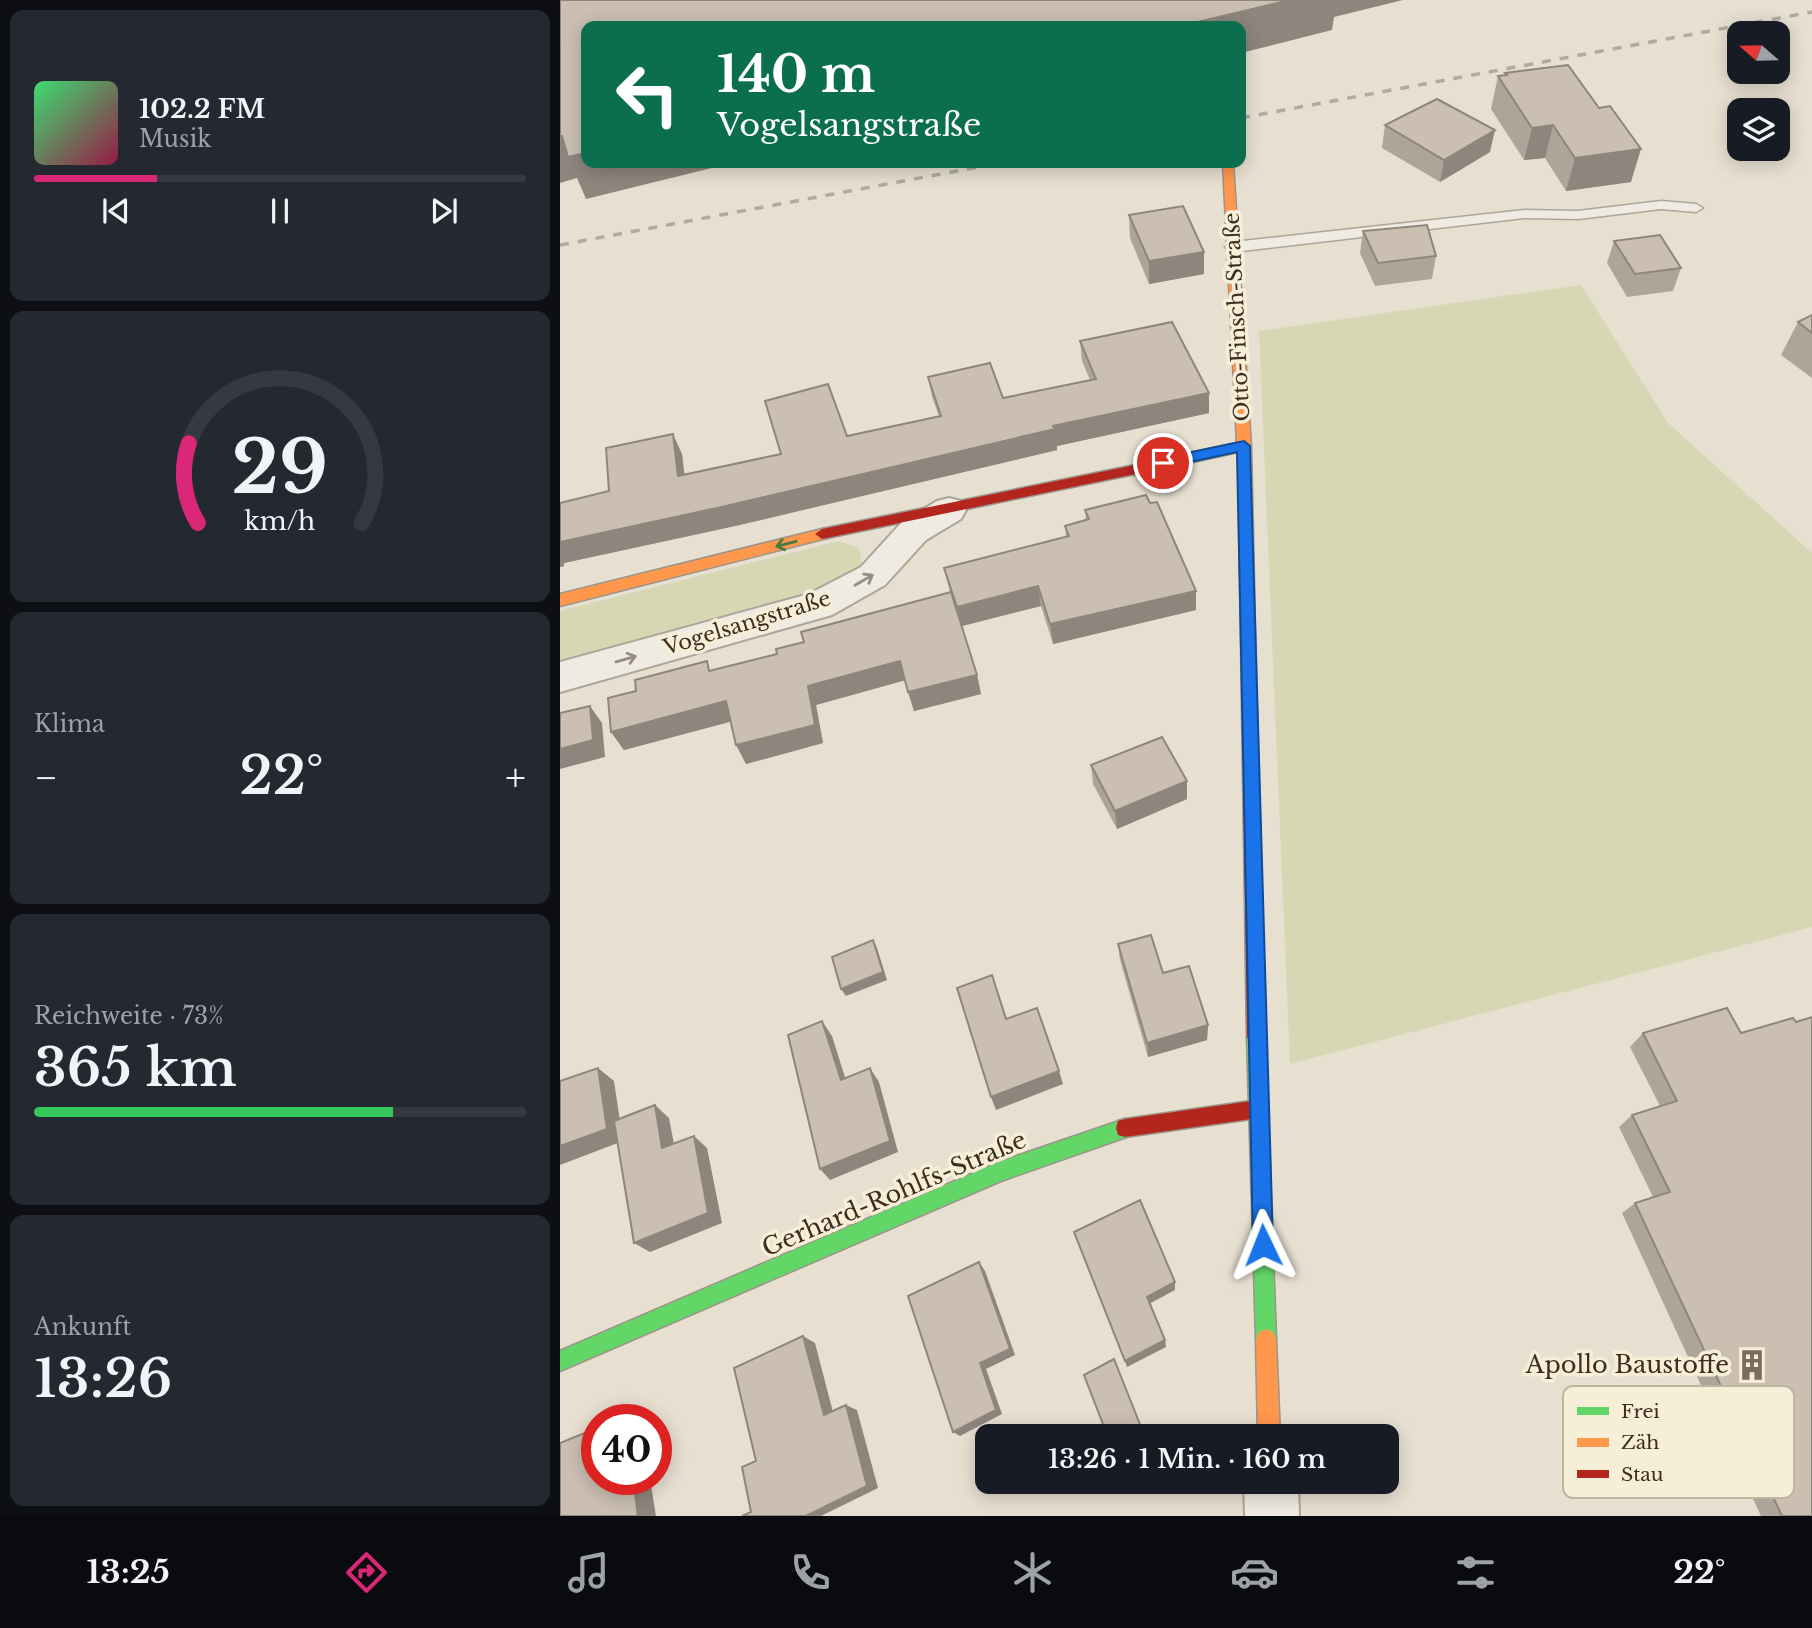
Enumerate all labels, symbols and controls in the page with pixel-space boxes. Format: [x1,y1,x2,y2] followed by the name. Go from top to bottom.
[1727,21,1790,84] north arrow
[1727,21,1790,161] map controls
[717,44,875,105] text: 140 m
[602,49,693,140] icon: left
[139,93,265,125] text: 102.2 FM
[1727,98,1790,161] button: layers
[717,105,981,145] text: Vogelsangstraße
[139,125,211,153] text: Musik
[97,192,135,230] icon: previous
[261,192,299,230] icon: pause
[425,192,463,230] icon: next
[1219,212,1255,422] street label: Otto-Finsch-Straße
[232,422,328,513] text: 29
[1133,433,1193,493] pin
[1144,444,1182,482] icon: arrive
[245,506,315,537] text: km/h
[775,538,798,551] one-way arrow
[854,573,874,587] one-way arrow
[659,585,834,661] street label: Vogelsangstraße
[614,652,637,665] one-way arrow
[34,710,105,738] text: Klima
[240,744,324,808] text: 22°
[34,754,58,801] text: −
[505,754,526,801] text: +
[34,1002,224,1030] text: Reichweite · 73%
[34,1036,237,1100] text: 365 km
[757,1125,1030,1262] street label: Gerhard-Rohlfs-Straße
[1226,1208,1300,1282] position arrow
[34,1313,131,1341] text: Ankunft
[34,1347,172,1411] text: 13:26
[1735,1348,1769,1382] building icon: Apollo Baustoffe
[1525,1350,1729,1379] place label: Apollo Baustoffe
[1563,1386,1794,1498] legend
[1621,1400,1660,1423] text: Frei
[581,1404,672,1495] speed limit sign: 40
[1621,1431,1659,1454] text: Zäh
[1048,1443,1326,1475] text: 13:26 · 1 Min. · 160 m
[1621,1463,1664,1486] text: Stau
[342,1548,391,1597] icon: directions
[564,1548,613,1597] icon: music
[786,1548,835,1597] icon: phone
[1008,1548,1057,1597] icon: climate
[1230,1548,1279,1597] icon: car
[1451,1548,1500,1597] icon: filters
[86,1552,170,1592] text: 13:25
[1673,1552,1726,1592] text: 22°

